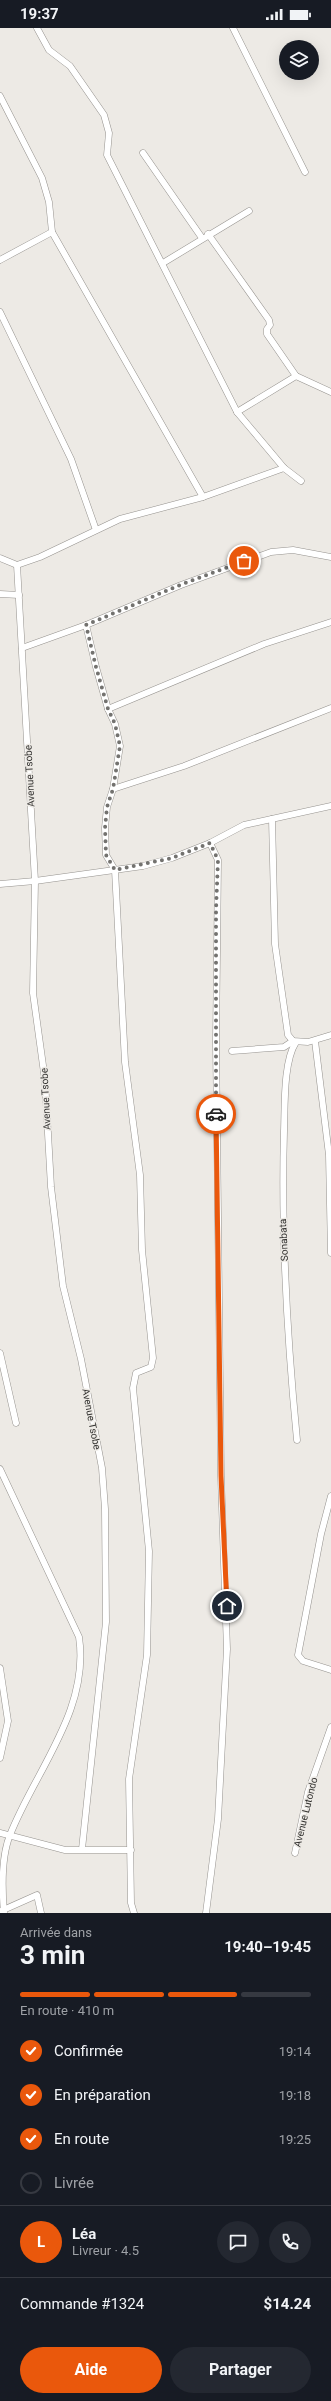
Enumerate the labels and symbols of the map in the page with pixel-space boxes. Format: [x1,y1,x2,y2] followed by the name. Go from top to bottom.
[227,544,261,578] pin
[22,745,37,807] street label: Avenue Tsobe
[38,1068,53,1130] street label: Avenue Tsobe
[196,1094,236,1134] courier
[277,1219,290,1261] street label: Sonabata
[80,1388,103,1451] street label: Avenue Tsobe
[210,1589,244,1623] pin
[291,1776,320,1848] street label: Avenue Lutondo

